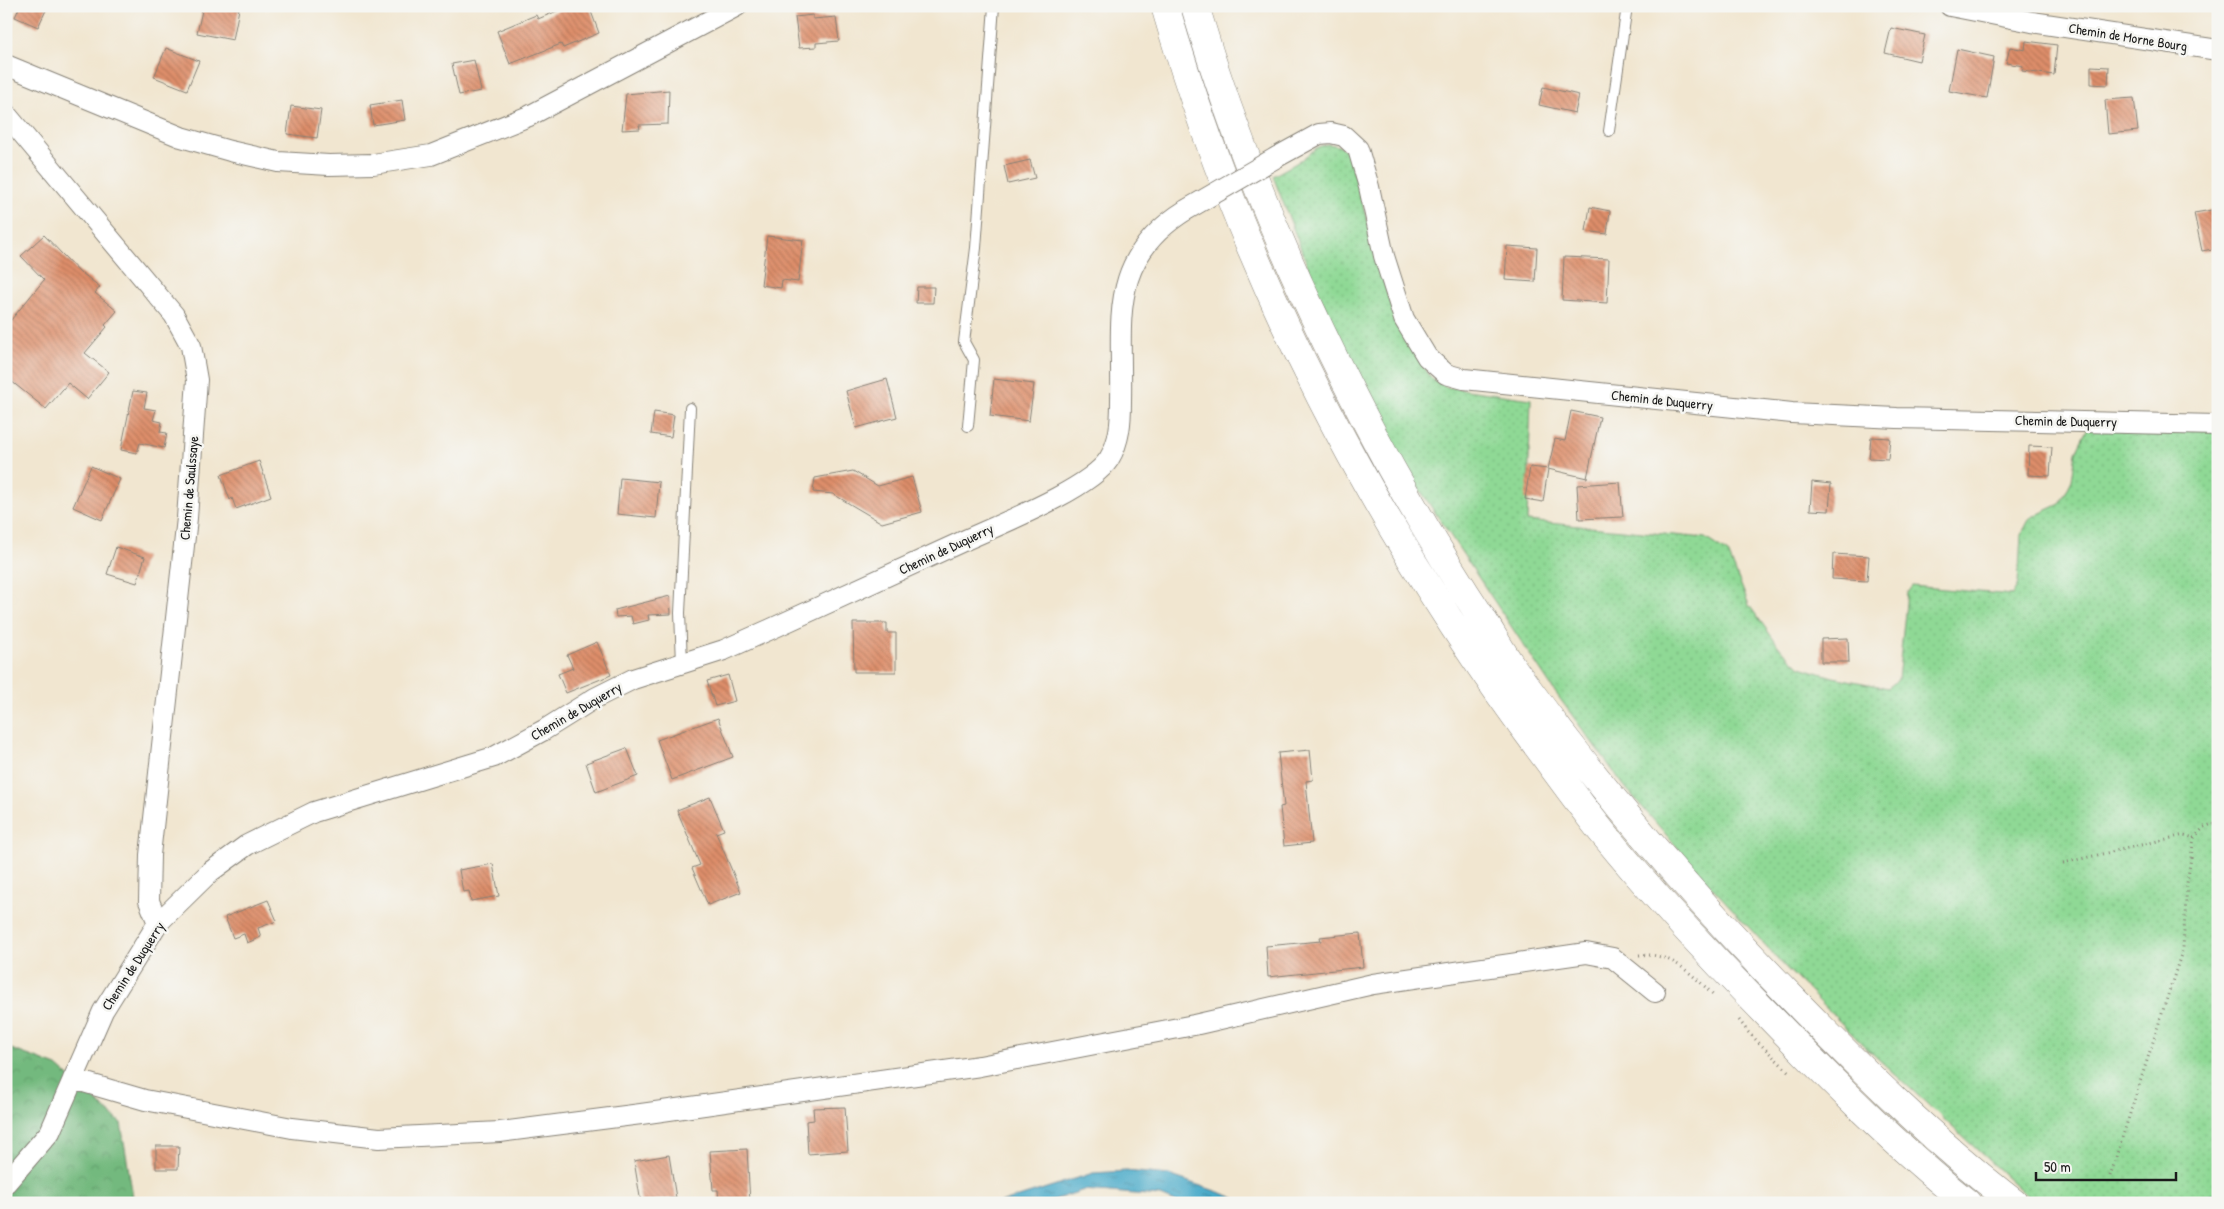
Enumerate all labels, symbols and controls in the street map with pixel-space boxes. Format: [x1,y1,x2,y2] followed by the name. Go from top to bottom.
[2067,18,2189,56] street label: Chemin de Morne Bourg
[1610,385,1714,415] street label: Chemin de Duquerry
[2015,410,2117,432] street label: Chemin de Duquerry
[174,435,204,541] street label: Chemin de Saulssaye
[895,518,997,580] street label: Chemin de Duquerry
[527,677,625,745] street label: Chemin de Duquerry
[97,918,169,1014] street label: Chemin de Duquerry
[2036,1149,2176,1181] scale bar
[2044,1156,2071,1177] text: 50 m

